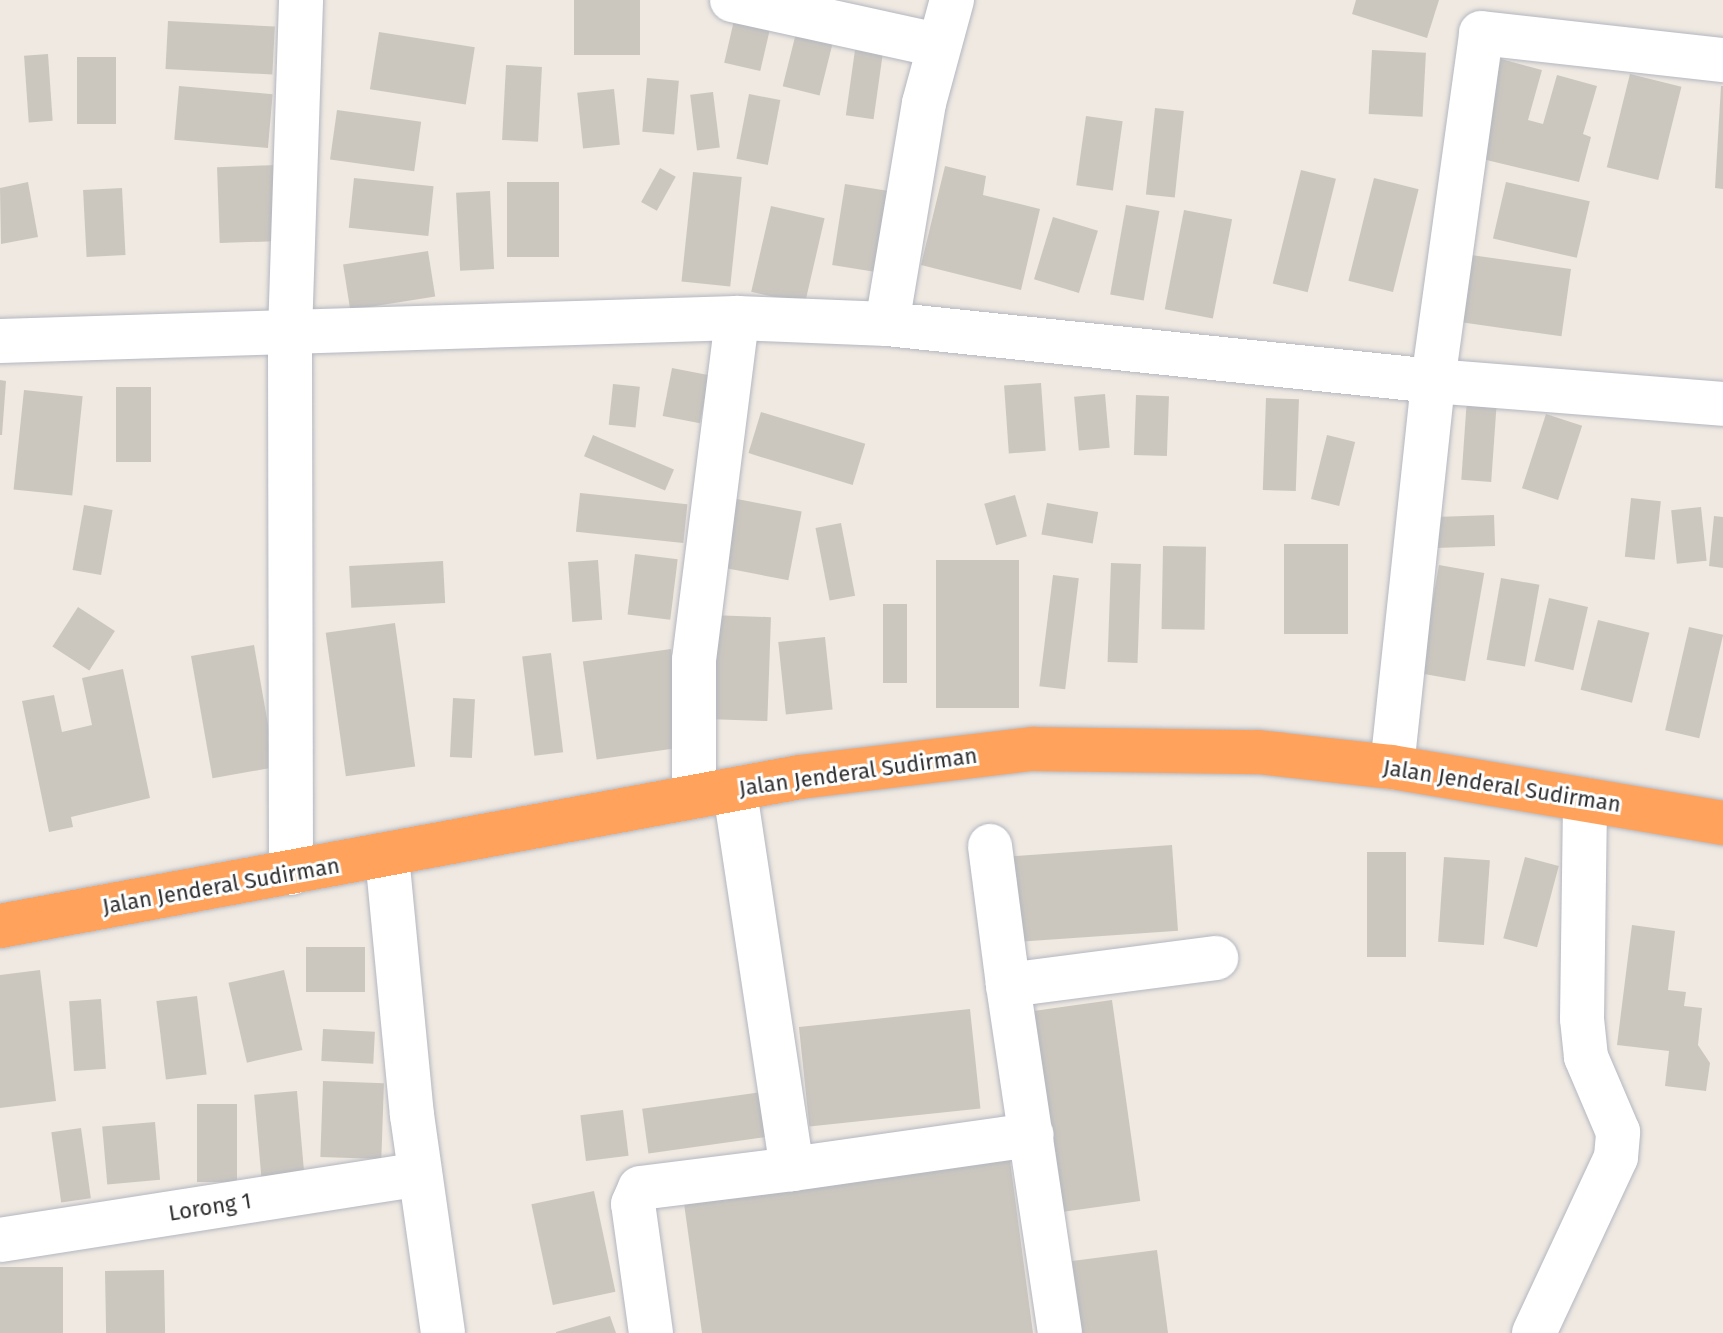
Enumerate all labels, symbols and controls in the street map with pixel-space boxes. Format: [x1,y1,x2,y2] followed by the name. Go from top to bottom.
[737,742,979,802] street label: Jalan Jenderal Sudirman
[1381,754,1623,818] street label: Jalan Jenderal Sudirman
[100,852,342,920] street label: Jalan Jenderal Sudirman
[167,1187,253,1227] street label: Lorong 1

